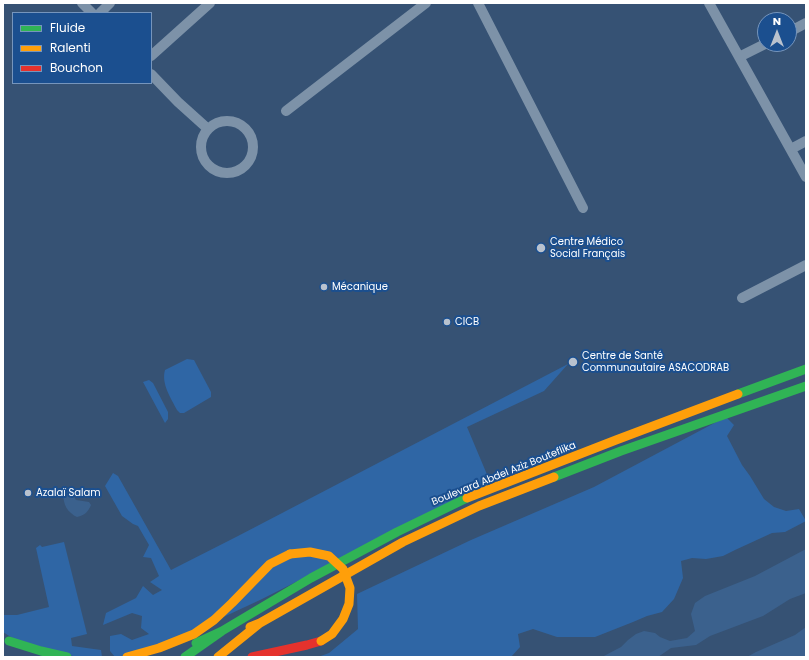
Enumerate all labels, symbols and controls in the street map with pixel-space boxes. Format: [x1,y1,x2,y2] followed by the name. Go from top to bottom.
[12,12,152,84] legend
[757,12,797,52] north arrow
[773,13,781,29] text: N
[50,19,85,36] text: Fluide
[50,39,91,56] text: Ralenti
[50,59,103,76] text: Bouchon
[550,236,625,260] place label: Centre Médico Social Français
[535,242,547,254] marker: Centre Médico Social Français
[332,281,388,293] place label: Mécanique
[319,282,329,292] marker: Mécanique
[455,316,479,328] place label: CICB
[442,317,452,327] marker: CICB
[582,350,729,374] place label: Centre de Santé Communautaire ASACODRAB
[567,356,579,368] marker: Centre de Santé Communautaire ASACODRAB
[430,439,578,509] street label: Boulevard Abdel Aziz Bouteflika
[36,487,101,499] place label: Azalaï Salam
[23,488,33,498] marker: Azalaï Salam

